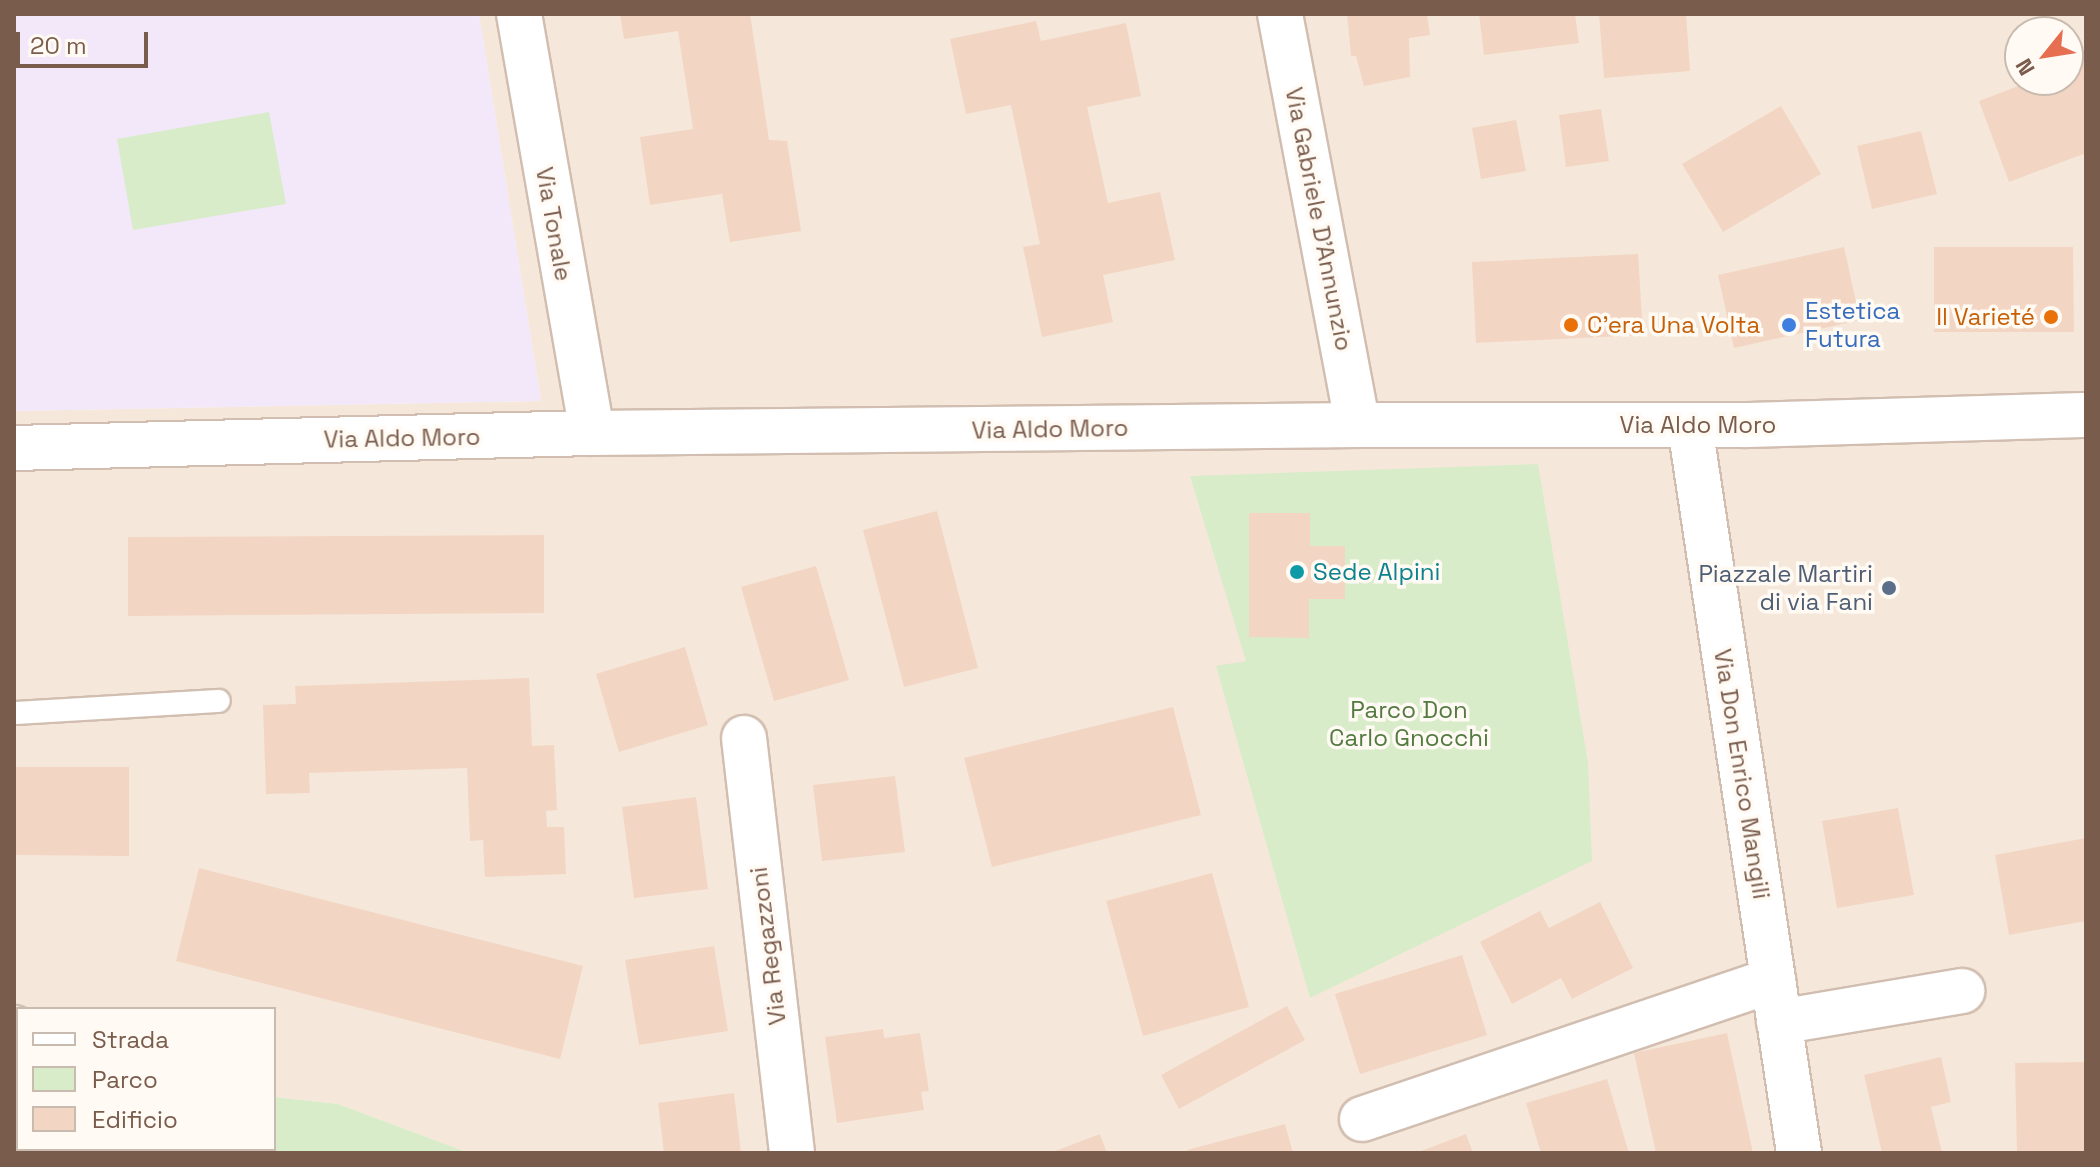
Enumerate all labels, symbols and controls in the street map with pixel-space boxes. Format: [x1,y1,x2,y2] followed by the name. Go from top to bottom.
[20,16,152,66] scale bar
[2004,16,2084,96] north arrow
[30,30,87,61] text: 20 m
[2009,54,2041,80] text: N
[1279,85,1359,353] street label: Via Gabriele D'Annunzio
[530,164,578,284] street label: Via Tonale
[1805,297,1900,353] place label: Estetica Futura
[1936,303,2035,331] place label: Il Varieté
[2042,308,2060,326] marker: Il Varieté
[1587,311,1761,339] place label: C'era Una Volta
[1562,316,1580,334] marker: C'era Una Volta
[1780,316,1798,334] marker: Estetica Futura
[1619,411,1777,439] street label: Via Aldo Moro
[971,413,1129,445] street label: Via Aldo Moro
[323,422,481,454] street label: Via Aldo Moro
[1313,558,1441,586] place label: Sede Alpini
[1698,560,1873,616] place label: Piazzale Martiri di via Fani
[1288,563,1306,581] marker: Sede Alpini
[1880,579,1898,597] marker: Piazzale Martiri di via Fani
[1708,647,1776,901] street label: Via Don Enrico Mangili
[1329,696,1489,752] park label: Parco Don Carlo Gnocchi
[744,865,792,1027] street label: Via Regazzoni
[16,1007,276,1151] legend
[92,1024,169,1055] text: Strada
[92,1064,158,1095] text: Parco
[92,1104,178,1135] text: Edificio

